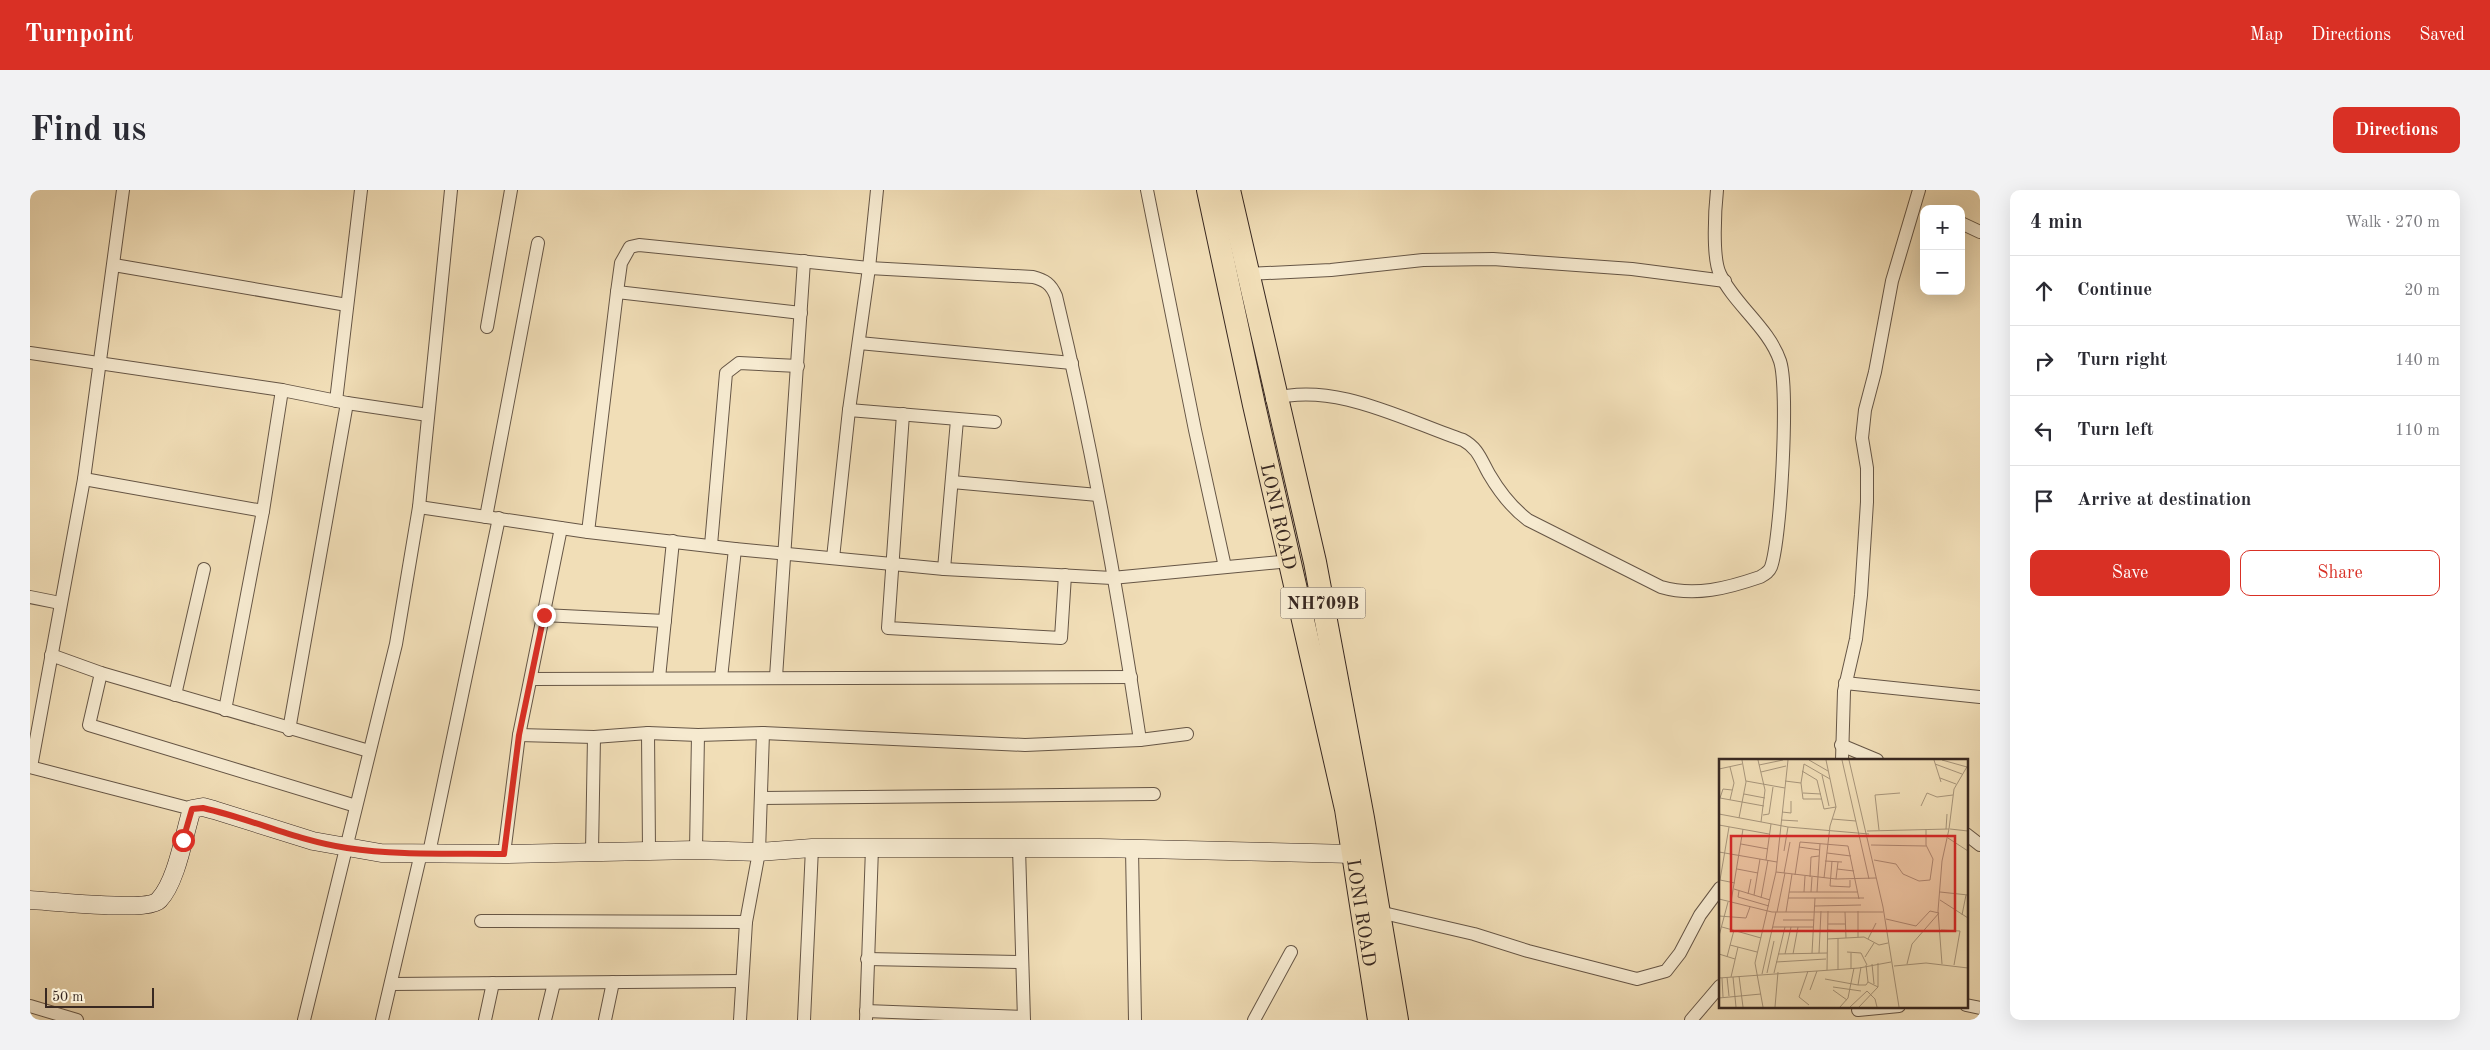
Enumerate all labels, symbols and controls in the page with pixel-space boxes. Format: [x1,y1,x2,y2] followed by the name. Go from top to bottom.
[25,23,133,47] text: Turnpoint
[2250,26,2283,44] text: Map
[2311,26,2391,44] text: Directions
[2419,26,2465,44] text: Saved
[2333,107,2460,153] button: Directions
[30,113,146,148] text: Find us
[1920,205,1965,295] map controls
[1920,205,1965,250] button: +
[2030,212,2083,233] text: 4 min
[2345,215,2440,231] text: Walk · 270 m
[1920,250,1965,295] button: −
[2030,277,2058,305] icon: ahead
[2077,281,2152,300] text: Continue
[2404,283,2440,299] text: 20 m
[2030,347,2058,375] icon: right
[2077,351,2167,370] text: Turn right
[2395,353,2440,369] text: 140 m
[2030,417,2058,445] icon: left
[2077,421,2154,440] text: Turn left
[2395,423,2440,439] text: 110 m
[1256,462,1298,572] street label: LONI ROAD
[2030,487,2058,515] icon: arrive
[2077,491,2251,510] text: Arrive at destination
[2030,550,2230,596] button: Save
[2240,550,2440,596] button: Share
[1280,588,1366,618] road number: NH709B
[533,604,556,627] route end
[1719,759,1968,1008] inset map
[172,829,195,852] route start
[1342,858,1378,968] street label: LONI ROAD
[45,985,154,1008] scale bar
[52,990,83,1004] text: 50 m

